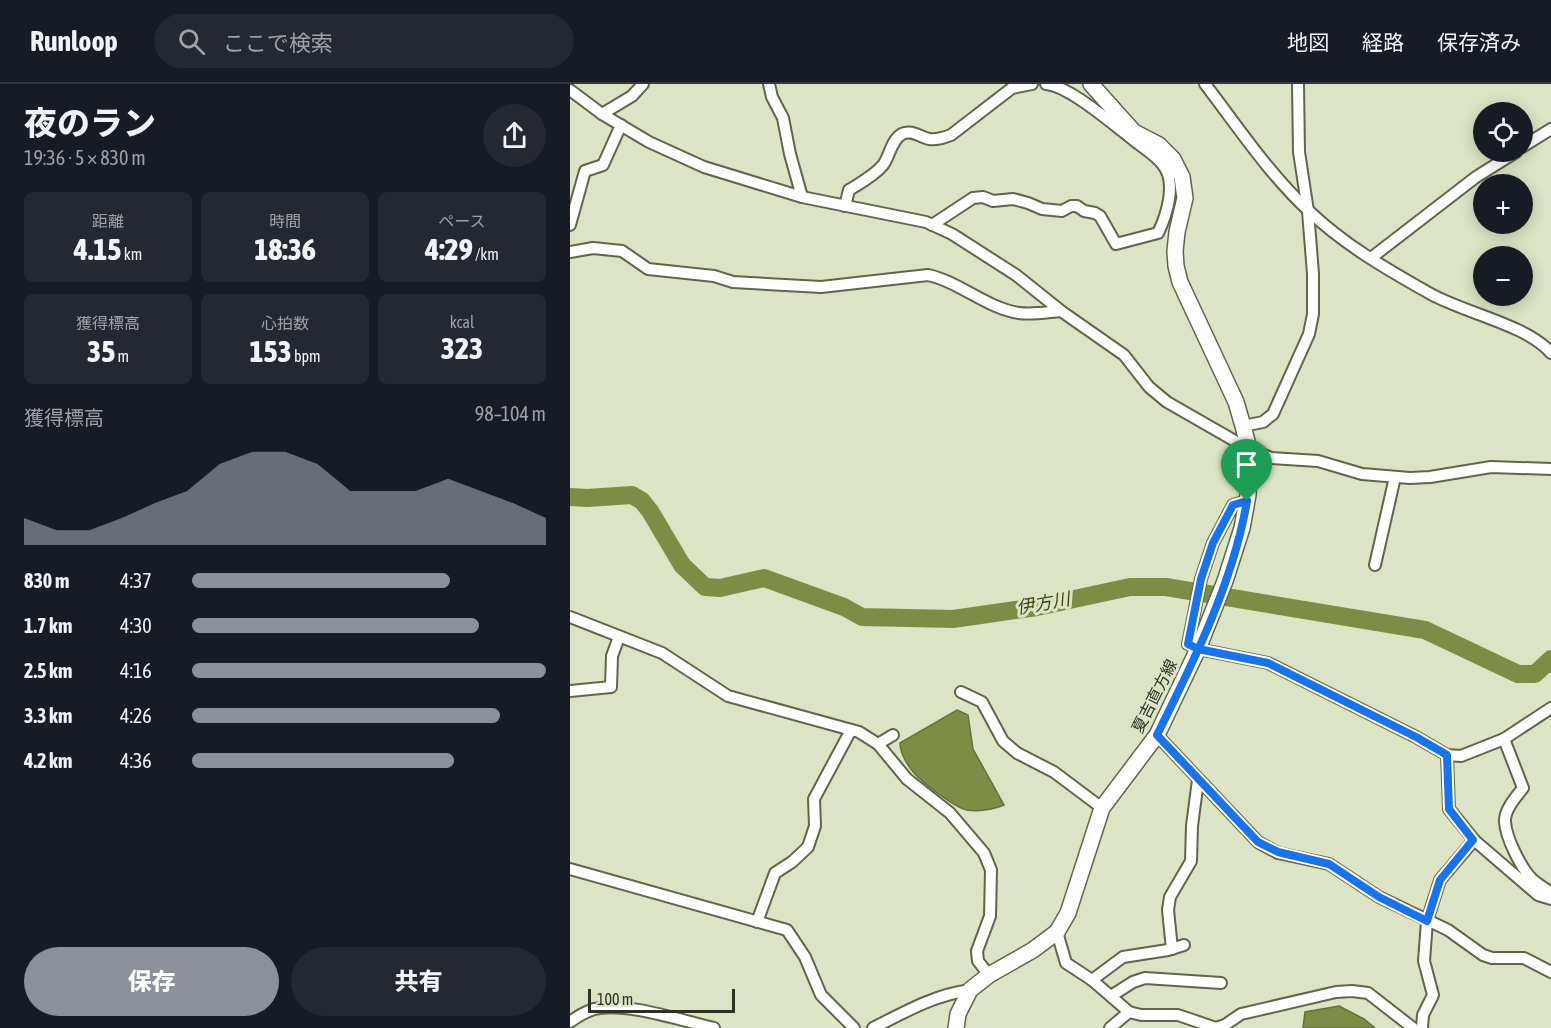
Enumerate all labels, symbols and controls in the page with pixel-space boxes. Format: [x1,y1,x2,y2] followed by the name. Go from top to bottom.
[154,14,574,68] search box
[30,25,118,57] text: Runloop
[175,25,208,58] icon: search
[223,30,333,56] text: ここで検索
[1287,30,1329,54] text: 地図
[1362,30,1404,54] text: 経路
[1437,30,1521,54] text: 保存済み
[1473,102,1533,306] map controls
[1473,102,1533,162] button: locate
[24,104,156,142] text: 夜のラン
[483,104,546,167] button: share
[24,146,146,169] text: 19:36 · 5 × 830 m
[1473,174,1533,234] button: +
[92,212,124,230] text: 距離
[269,212,301,230] text: 時間
[438,212,486,230] text: ペース
[74,232,121,266] text: 4.15
[254,232,316,266] text: 18:36
[425,232,473,266] text: 4:29
[121,245,142,263] text: km
[473,245,499,263] text: /km
[1473,246,1533,306] button: −
[450,313,474,331] text: kcal
[76,314,140,332] text: 獲得標高
[261,314,309,332] text: 心拍数
[441,331,483,365] text: 323
[87,334,115,368] text: 35
[249,334,292,368] text: 153
[115,347,129,365] text: m
[292,347,321,365] text: bpm
[475,402,546,425] text: 98–104 m
[24,406,104,429] text: 獲得標高
[1221,439,1272,501] pin
[1230,448,1263,481] icon: arrive
[24,569,69,592] text: 830 m
[120,569,152,592] text: 4:37
[1015,588,1073,618] water label: 伊方川
[24,614,72,637] text: 1.7 km
[120,614,152,637] text: 4:30
[1128,656,1180,736] street label: 夏吉直方線
[24,659,72,682] text: 2.5 km
[120,659,152,682] text: 4:16
[24,704,72,727] text: 3.3 km
[120,704,152,727] text: 4:26
[24,749,72,772] text: 4.2 km
[120,749,152,772] text: 4:36
[24,947,279,1016] button: 保存
[291,947,546,1016] button: 共有
[588,986,735,1014] scale bar
[597,990,633,1008] text: 100 m

